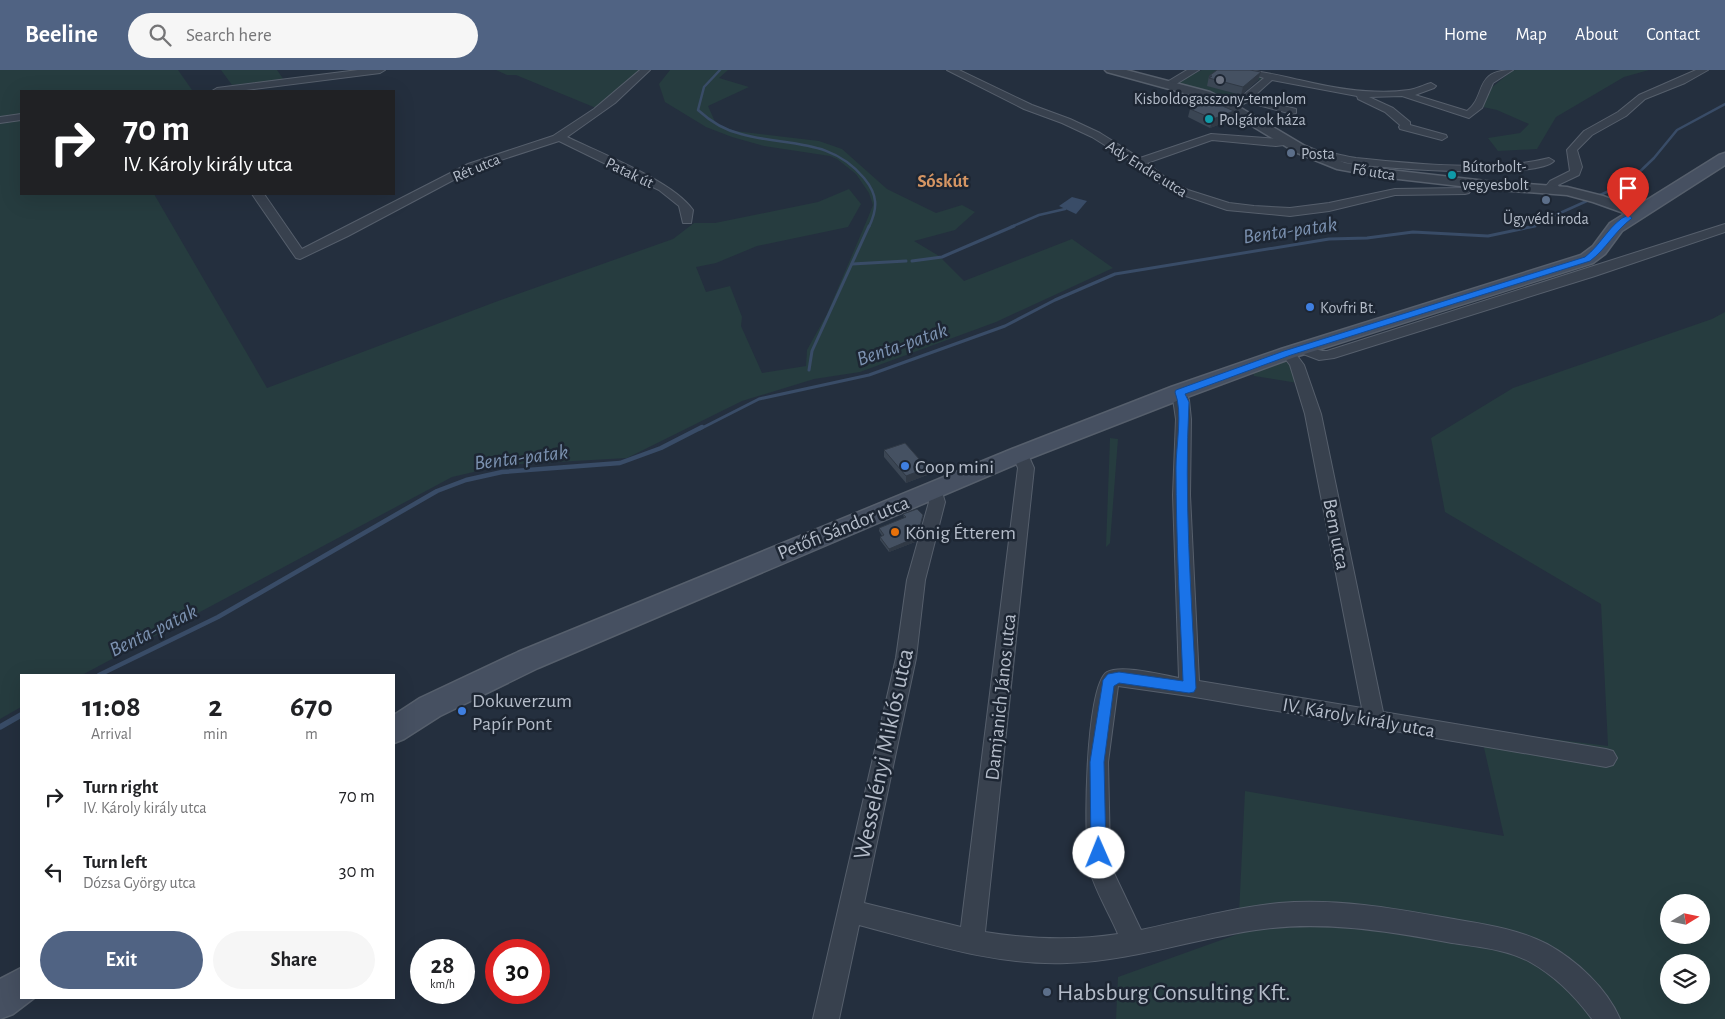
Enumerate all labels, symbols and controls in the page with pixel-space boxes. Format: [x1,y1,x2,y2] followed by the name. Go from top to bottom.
[128,13,478,58] search box
[146,21,174,49] icon: search
[25,23,98,47] text: Beeline
[186,26,272,45] text: Search here
[1444,26,1487,44] text: Home
[1515,26,1547,44] text: Map
[1575,26,1618,44] text: About
[1646,26,1700,44] text: Contact
[1214,74,1226,86] marker: Kisboldogasszony-templom
[1134,91,1306,108] place label: Kisboldogasszony-templom
[40,110,105,175] icon: right
[123,112,190,147] text: 70 m
[1219,112,1306,128] place label: Polgárok háza
[1203,113,1215,125] marker: Polgárok háza
[1103,138,1190,201] street label: Ady Endre utca
[1301,146,1335,162] place label: Posta
[1285,147,1297,159] marker: Posta
[450,151,502,185] street label: Rét utca
[123,153,293,175] text: IV. Károly király utca
[603,155,656,191] street label: Patak út
[1462,159,1529,194] place label: Bútorbolt- vegyesbolt
[1351,161,1396,183] street label: Fő utca
[1607,167,1649,218] pin
[1446,169,1458,181] marker: Bútorbolt- vegyesbolt
[917,172,969,191] district label: Sóskút
[1614,174,1642,202] icon: arrive
[1540,194,1552,206] marker: Ügyvédi iroda
[1503,209,1589,228] place label: Ügyvédi iroda
[1242,213,1339,248] water label: Benta-patak
[1320,300,1376,316] place label: Kovfri Bt.
[1304,301,1316,313] marker: Kovfri Bt.
[854,319,951,371] water label: Benta-patak
[473,441,570,475] water label: Benta-patak
[915,457,994,477] place label: Coop mini
[899,460,911,472] marker: Coop mini
[775,492,912,563] street label: Petőfi Sándor utca
[1319,497,1353,571] street label: Bem utca
[905,522,1016,543] place label: König Étterem
[889,526,901,538] marker: König Étterem
[106,600,201,662] water label: Benta-patak
[982,613,1020,781] street label: Damjanich János utca
[850,647,918,862] street label: Wesselényi Miklós utca
[472,691,572,734] place label: Dokuverzum Papír Pont
[82,692,141,722] text: 11:08
[208,692,222,722] text: 2
[290,692,333,722] text: 670
[1281,695,1437,741] street label: IV. Károly király utca
[456,705,468,717] marker: Dokuverzum Papír Pont
[91,726,132,742] text: Arrival
[203,726,228,742] text: min
[305,726,318,742] text: m
[83,778,158,797] text: Turn right
[40,783,68,811] icon: right
[339,787,375,806] text: 70 m
[83,800,207,816] text: IV. Károly király utca
[1072,826,1124,878] position arrow
[83,853,147,872] text: Turn left
[40,858,68,886] icon: left
[339,862,375,881] text: 30 m
[83,875,196,891] text: Dózsa György utca
[1660,894,1710,944] north arrow
[1660,894,1710,1004] map controls
[40,931,203,989] button: Exit
[213,931,375,989] button: Share
[485,939,550,1004] speed limit sign: 30
[430,953,455,978] text: 28
[1660,954,1710,1004] button: layers
[430,978,455,990] text: km/h
[1057,981,1290,1005] place label: Habsburg Consulting Kft.
[1041,986,1053,998] marker: Habsburg Consulting Kft.

